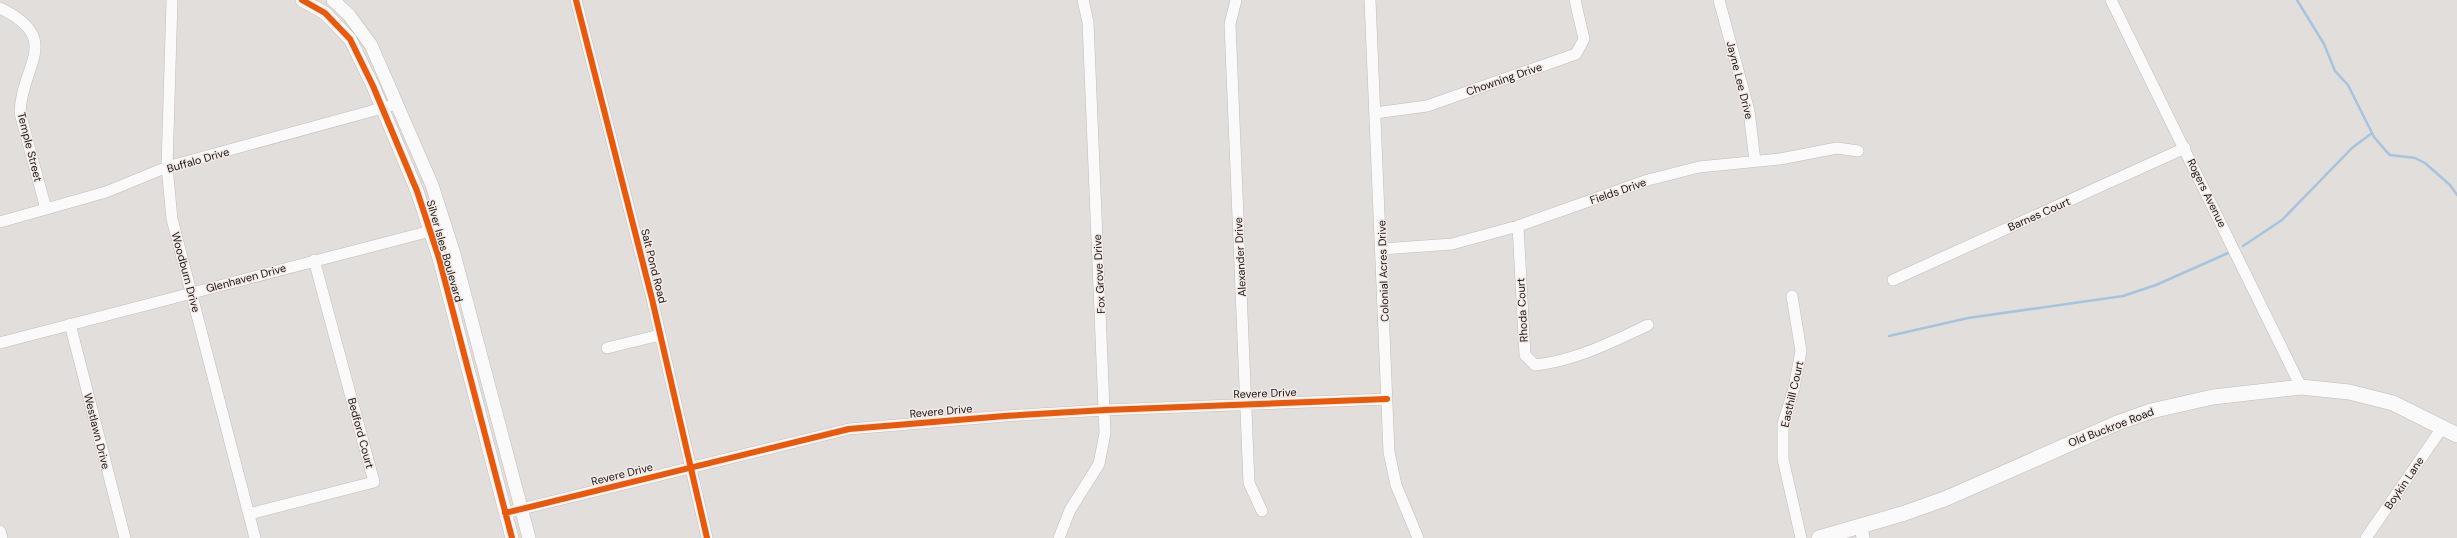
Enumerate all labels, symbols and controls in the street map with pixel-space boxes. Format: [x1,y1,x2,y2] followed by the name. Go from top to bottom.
[1724,40,1756,120] street label: Jayne Lee Drive
[1464,59,1544,99] street label: Chowning Drive
[15,111,45,183] street label: Temple Street
[165,144,231,176] street label: Buffalo Drive
[2184,156,2230,230] street label: Rogers Avenue
[1588,175,1648,207] street label: Fields Drive
[2006,194,2072,234] street label: Barnes Court
[424,198,466,304] street label: Silver Isles Boulevard
[1231,217,1249,297] street label: Alexander Drive
[1374,220,1392,322] street label: Colonial Acres Drive
[638,227,670,305] street label: Salt Pond Road
[169,230,203,314] street label: Woodburn Drive
[1090,234,1108,314] street label: Fox Grove Drive
[204,261,288,295] street label: Glenhaven Drive
[1513,278,1531,342] street label: Rhoda Court
[1778,359,1806,429] street label: Easthill Court
[1233,385,1297,401] street label: Revere Drive
[81,391,113,471] street label: Westlawn Drive
[345,396,377,470] street label: Bedford Court
[909,401,973,421] street label: Revere Drive
[2066,404,2156,450] street label: Old Buckroe Road
[2381,454,2427,512] street label: Boykin Lane
[590,460,654,488] street label: Revere Drive

